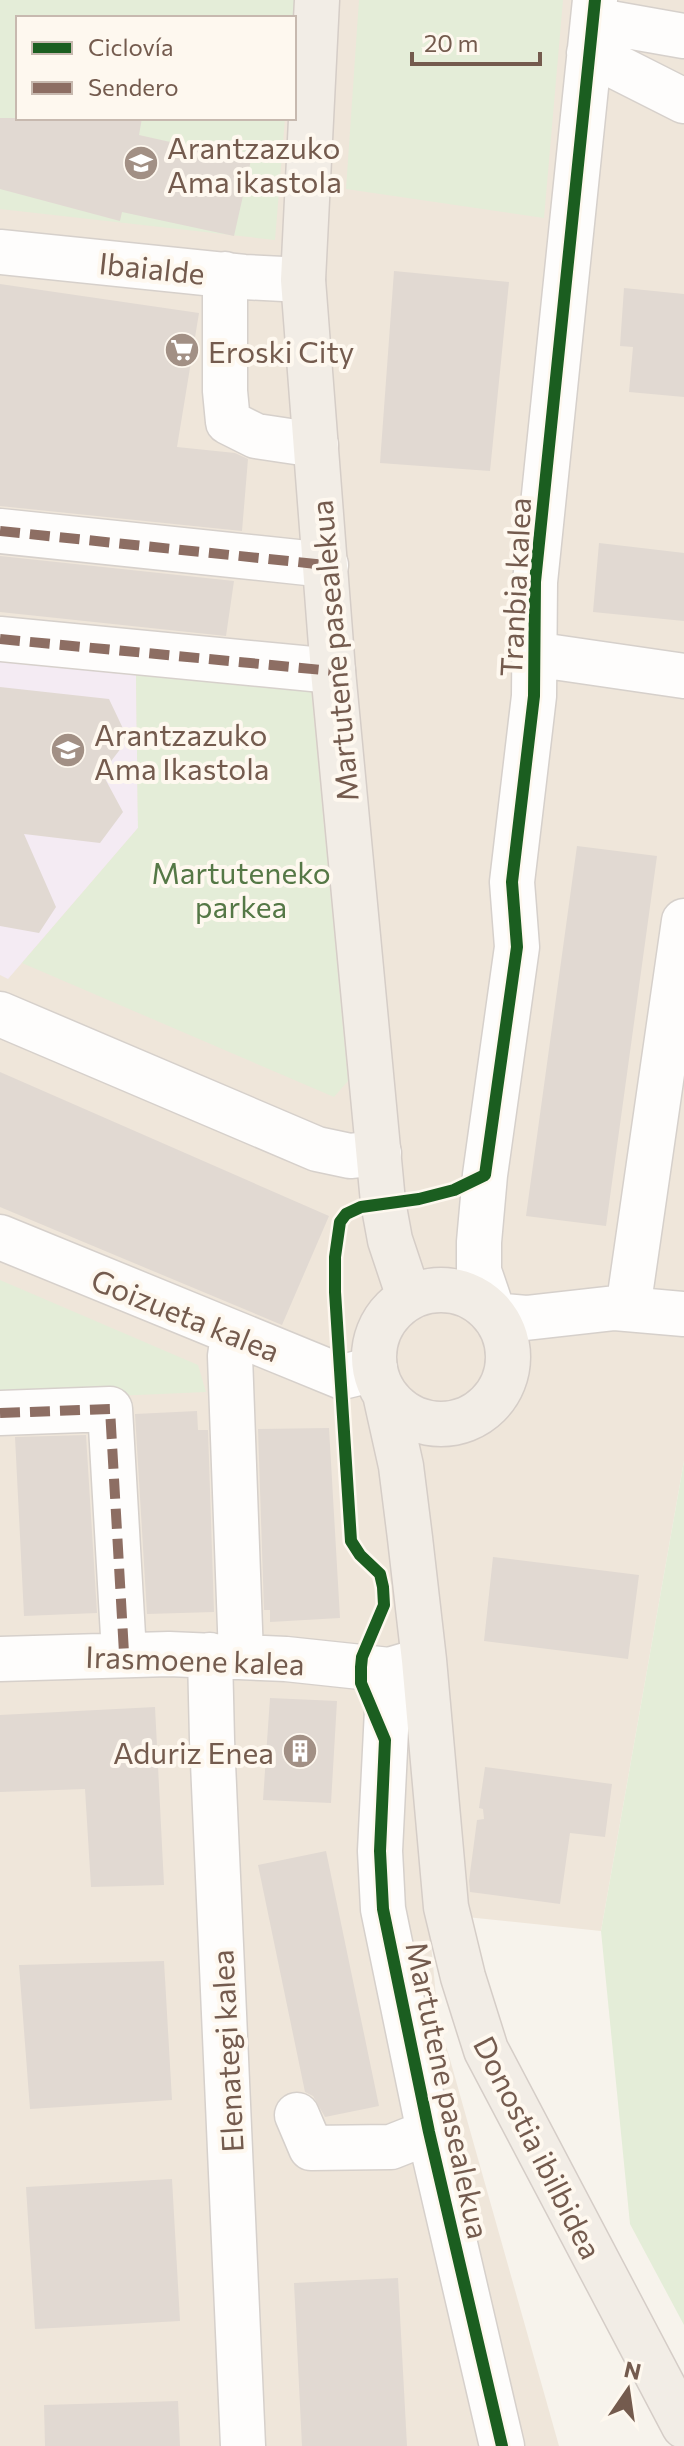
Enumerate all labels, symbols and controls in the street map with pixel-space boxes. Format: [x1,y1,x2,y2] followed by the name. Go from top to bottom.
[16,16,296,120] legend
[412,16,540,66] scale bar
[424,28,478,57] text: 20 m
[88,32,174,61] text: Ciclovía
[88,72,179,101] text: Sendero
[167,128,342,199] place label: Arantzazuko Ama ikastola
[122,144,160,182] school or university icon: Arantzazuko Ama ikastola
[97,243,207,291] street label: Ibaialde
[163,331,201,369] supermarket icon: Eroski City
[208,332,354,369] place label: Eroski City
[491,497,537,677] street label: Tranbia kalea
[301,499,365,803] street label: Martutene pasealekua
[94,715,270,786] place label: Arantzazuko Ama Ikastola
[49,731,87,769] school or university icon: Arantzazuko Ama Ikastola
[151,853,331,924] park label: Martuteneko parkea
[86,1259,286,1369] street label: Goizueta kalea
[85,1637,305,1681] street label: Irasmoene kalea
[281,1732,319,1770] building icon: Aduriz Enea
[113,1733,274,1770] place label: Aduriz Enea
[399,1938,499,2242] street label: Martutene pasealekua
[202,1949,250,2153] street label: Elenategi kalea
[467,2029,611,2265] street label: Donostia ibilbidea
[588,2350,668,2430] north arrow
[622,2355,644,2385] text: N

